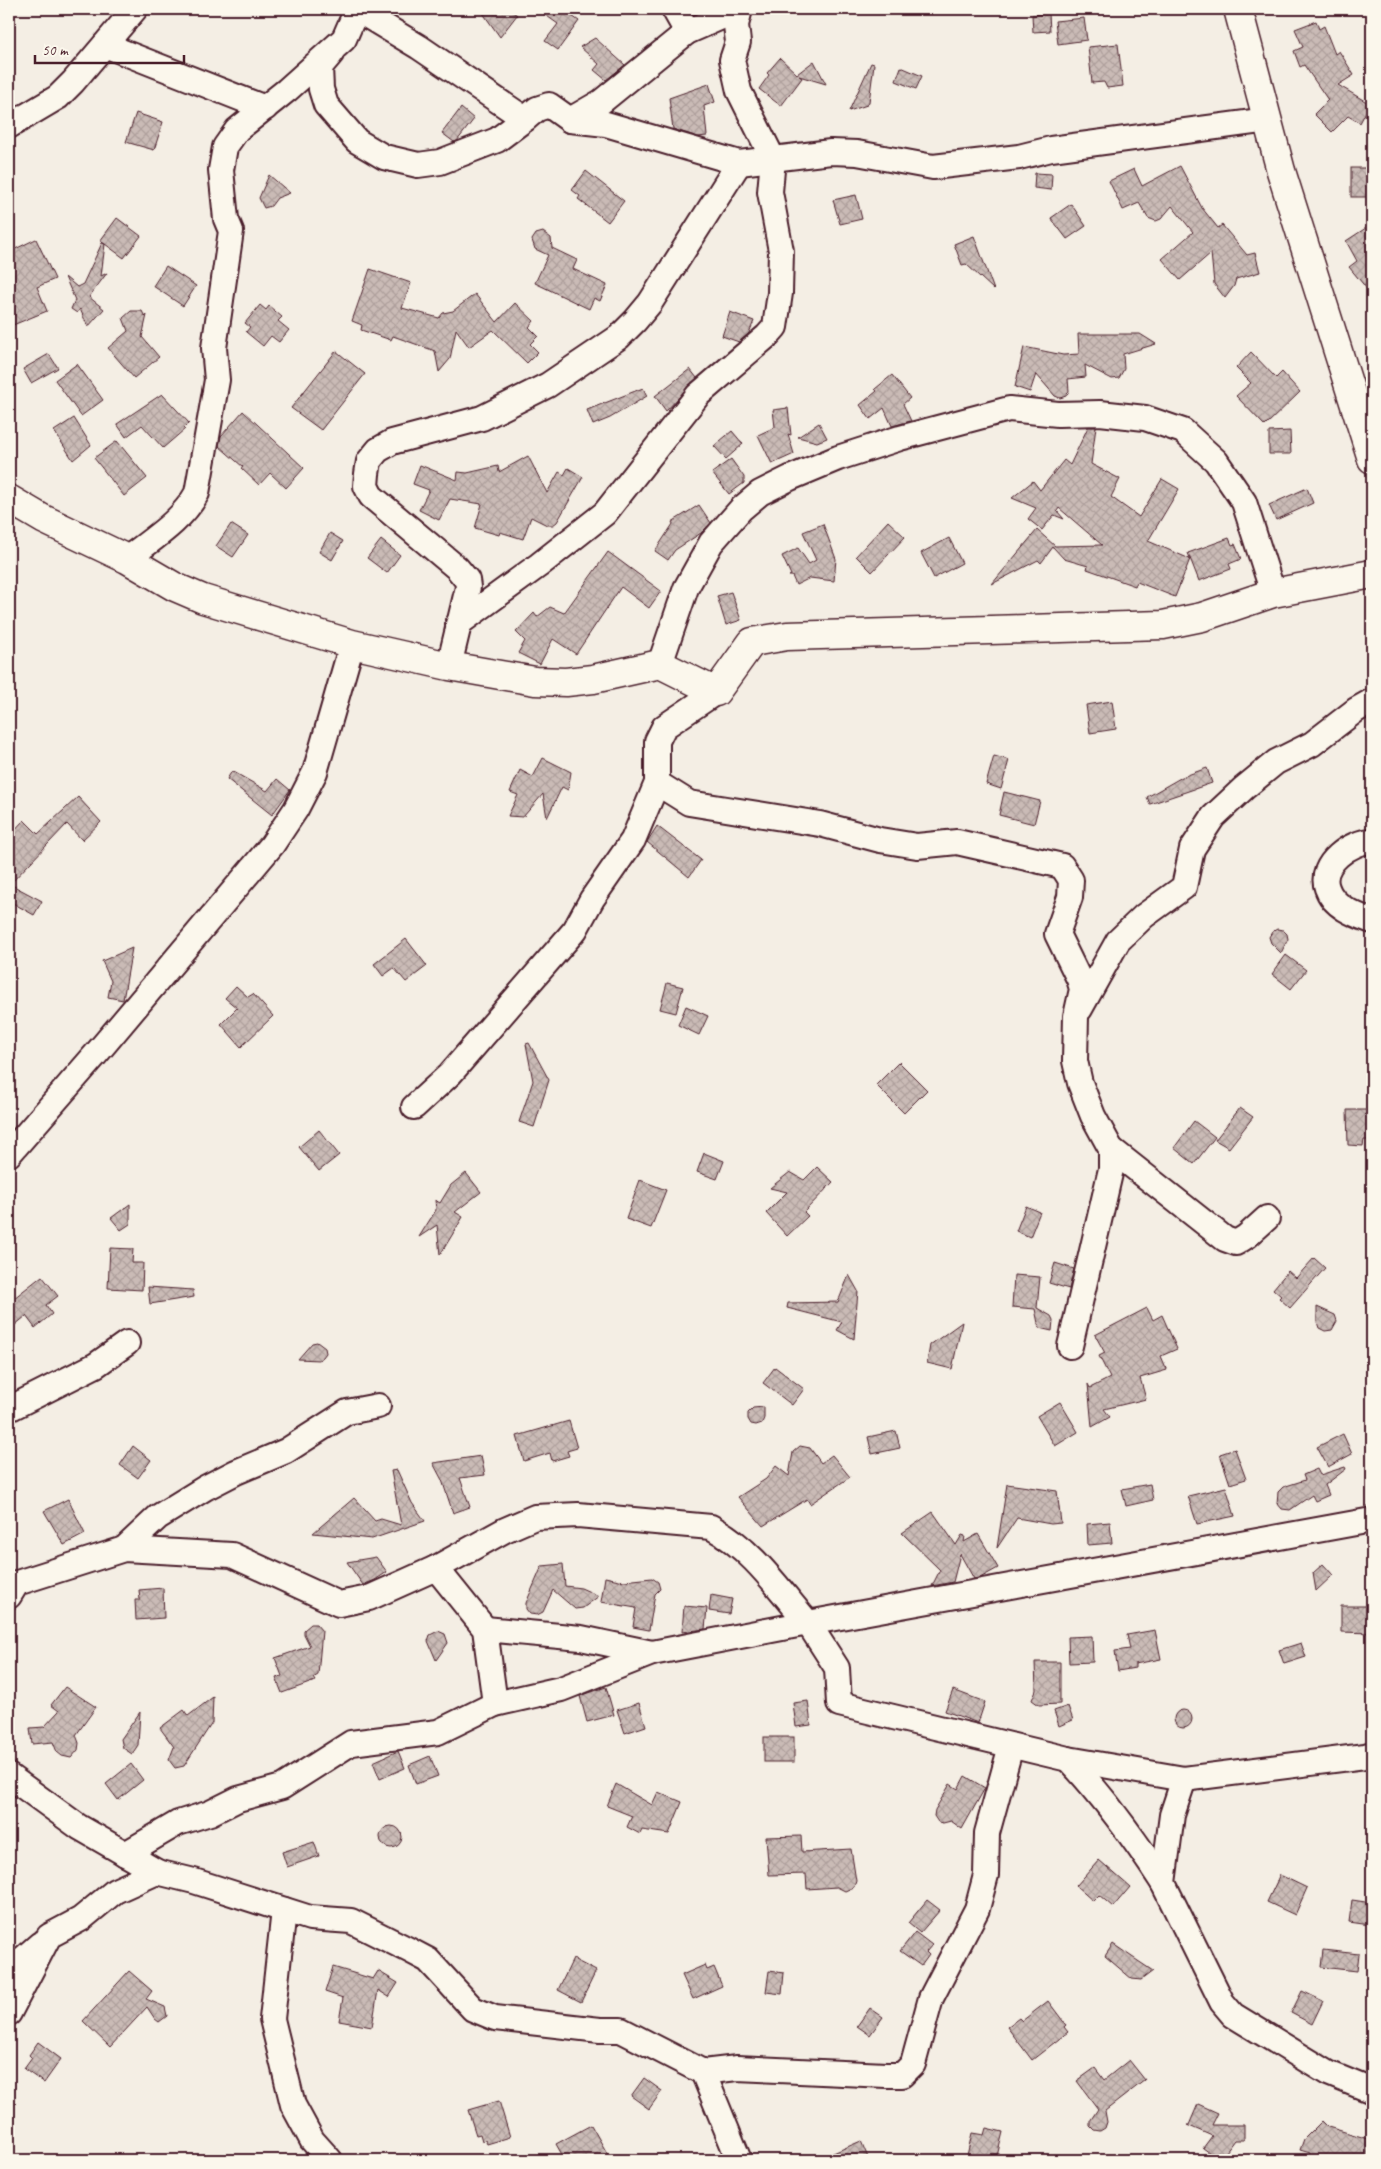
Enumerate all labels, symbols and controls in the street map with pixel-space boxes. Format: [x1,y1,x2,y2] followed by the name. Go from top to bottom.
[35,32,184,64] scale bar
[42,41,69,60] text: 50 m

